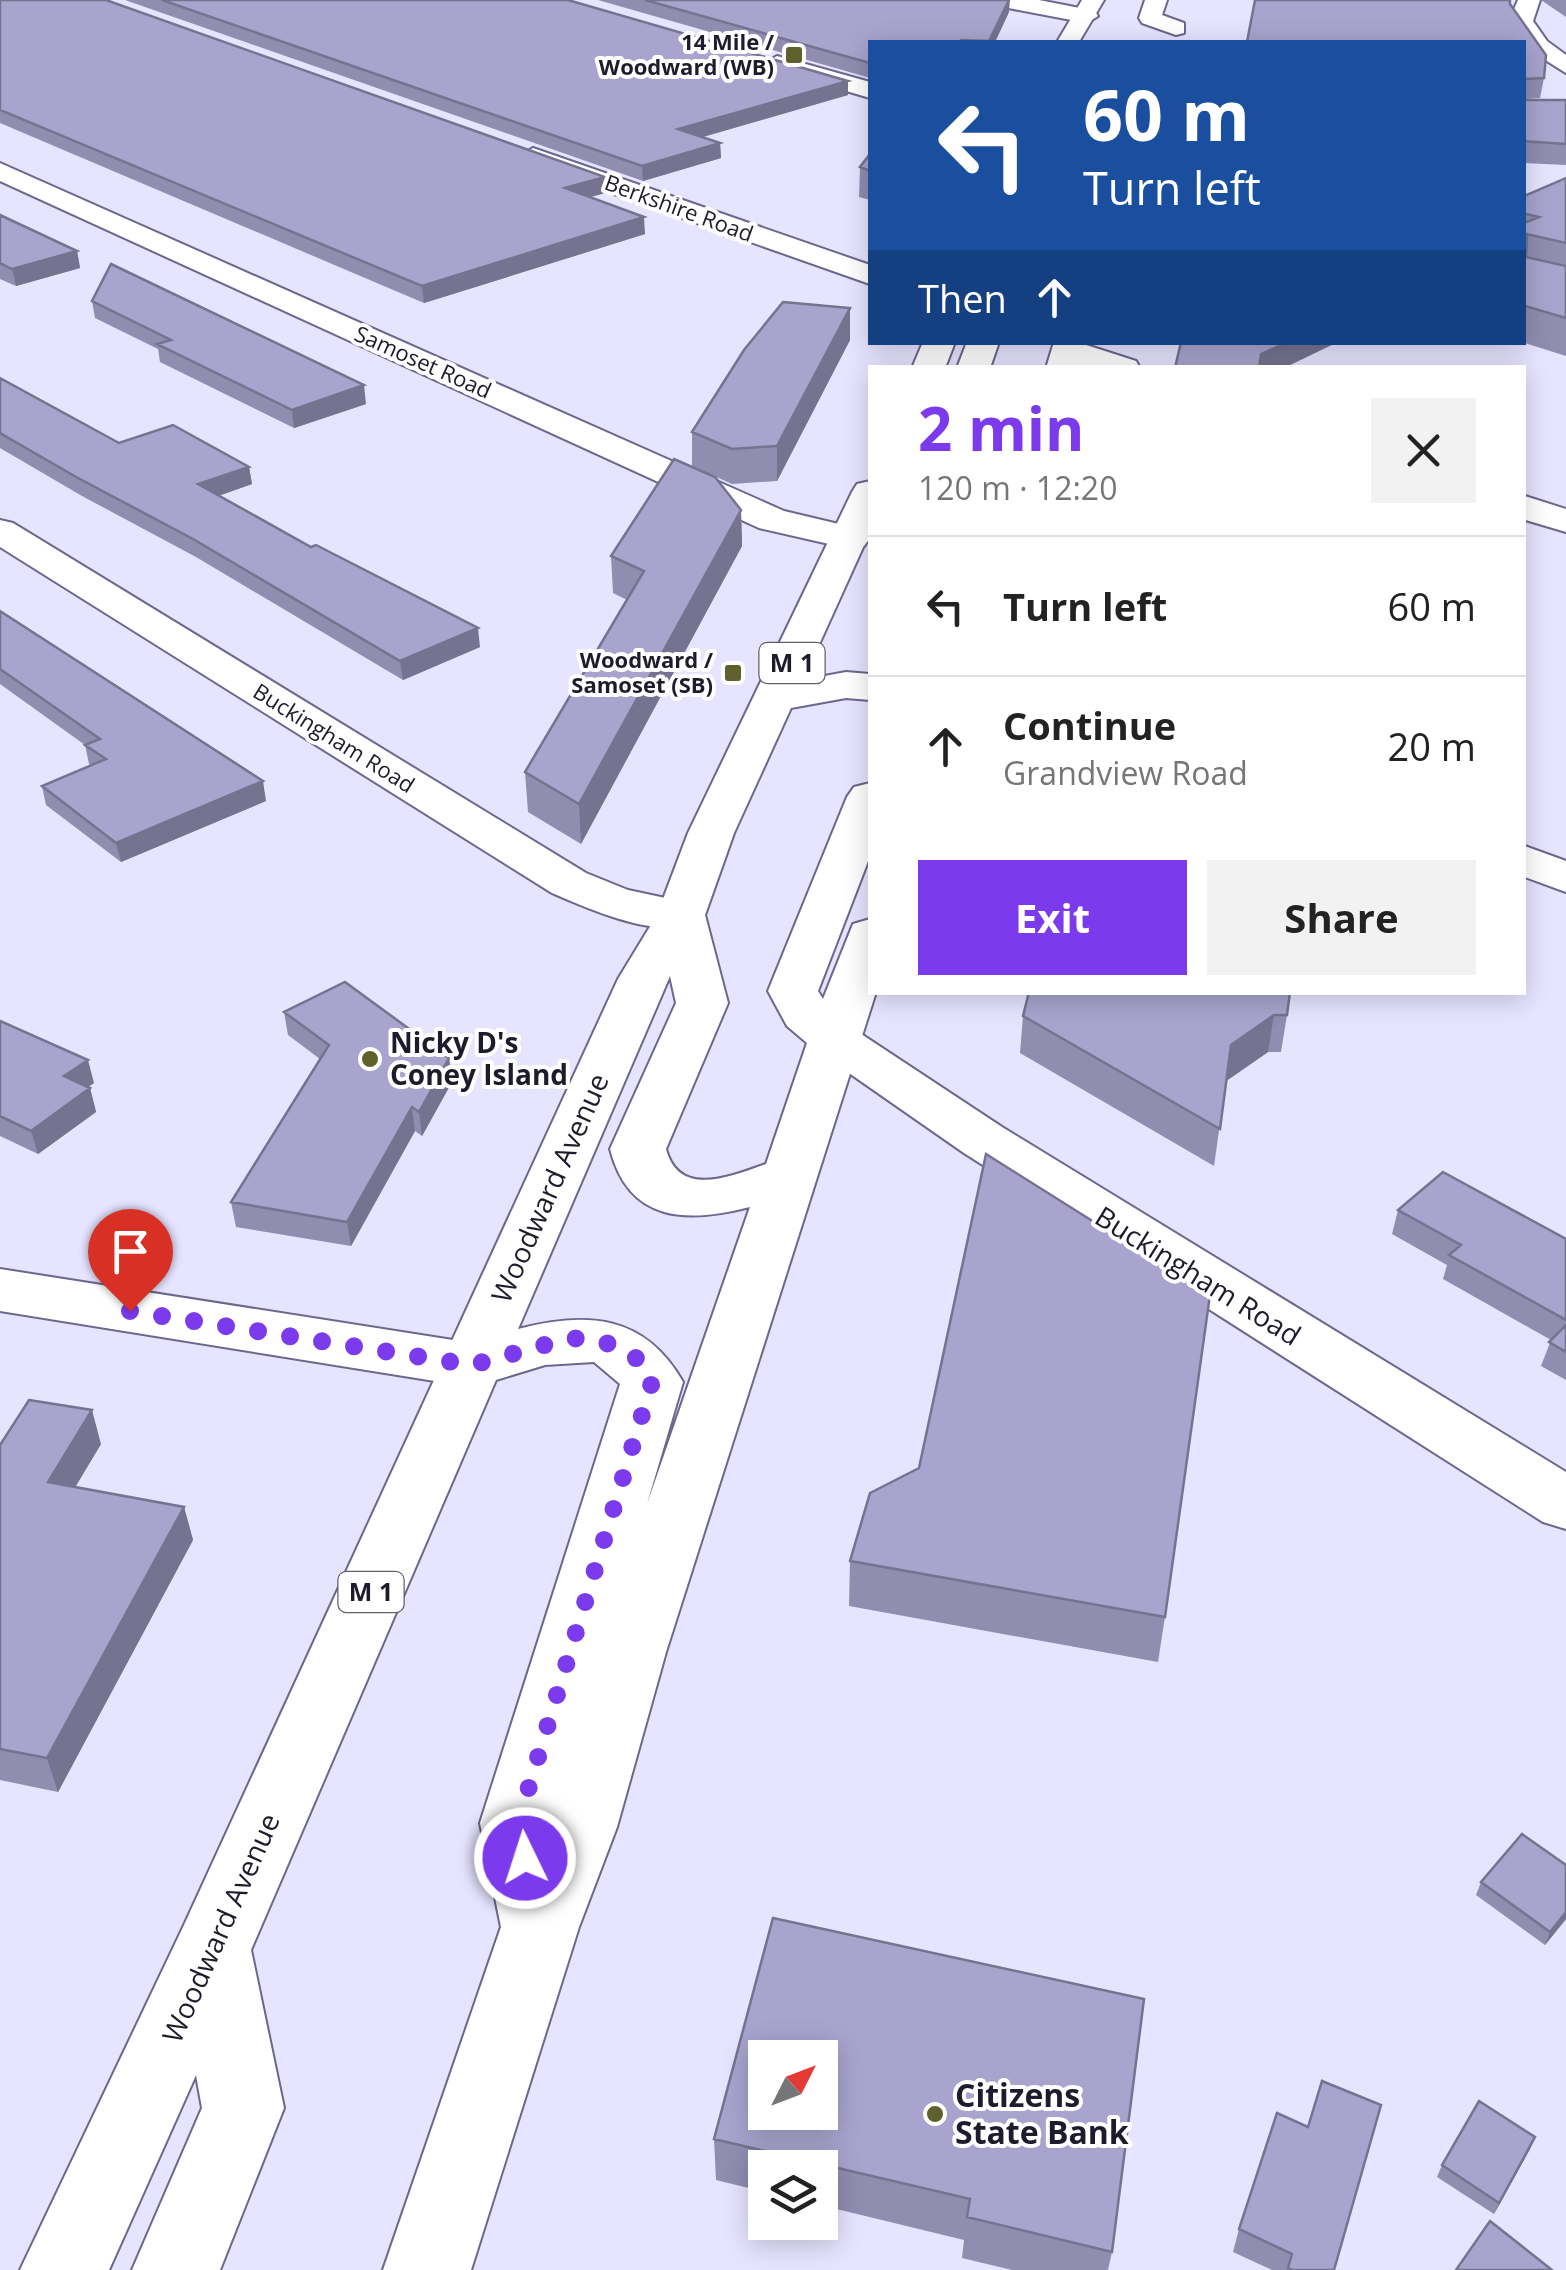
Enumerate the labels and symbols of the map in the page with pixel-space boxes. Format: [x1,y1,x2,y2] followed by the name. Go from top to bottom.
[599,26,774,81] place label: 14 Mile / Woodward (WB)
[783,44,805,66] marker: 14 Mile / Woodward (WB)
[601,166,758,248] street label: Berkshire Road
[350,318,497,405] street label: Samoset Road
[760,643,824,683] road number: M 1
[571,644,713,699] place label: Woodward / Samoset (SB)
[722,662,744,684] marker: Woodward / Samoset (SB)
[248,675,421,799] street label: Buckingham Road
[390,1023,568,1093] place label: Nicky D's Coney Island
[359,1048,381,1070] marker: Nicky D's Coney Island
[481,1067,617,1308] street label: Woodward Avenue
[1089,1197,1308,1354] street label: Buckingham Road
[88,1209,173,1312] pin
[338,1572,404,1612] road number: M 1
[473,1806,577,1910] position arrow
[152,1807,288,2048] street label: Woodward Avenue
[748,2040,838,2130] north arrow
[955,2073,1129,2153] place label: Citizens State Bank
[924,2103,946,2125] marker: Citizens State Bank

